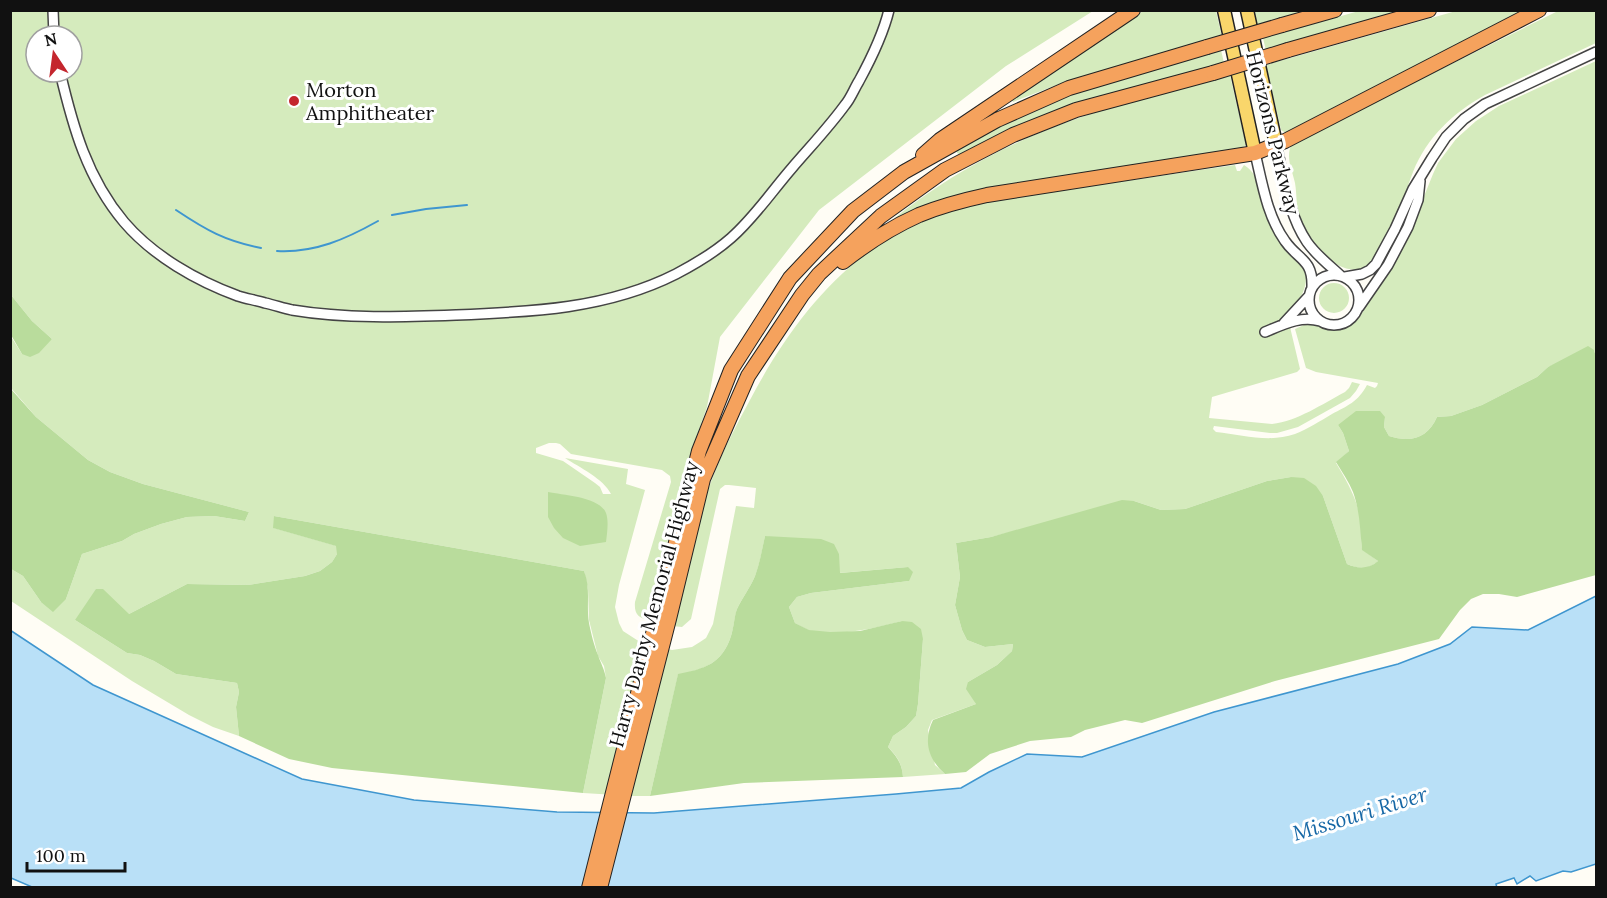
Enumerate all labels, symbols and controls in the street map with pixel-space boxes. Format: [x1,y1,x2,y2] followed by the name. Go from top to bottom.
[24,24,84,84] north arrow
[42,28,59,51] text: N
[1241,48,1306,218] street label: Horizons Parkway
[305,77,435,125] place label: Morton Amphitheater
[287,94,301,108] marker: Morton Amphitheater
[603,458,704,750] street label: Harry Darby Memorial Highway
[1289,780,1431,847] water label: Missouri River
[27,835,124,873] scale bar
[36,844,86,867] text: 100 m

